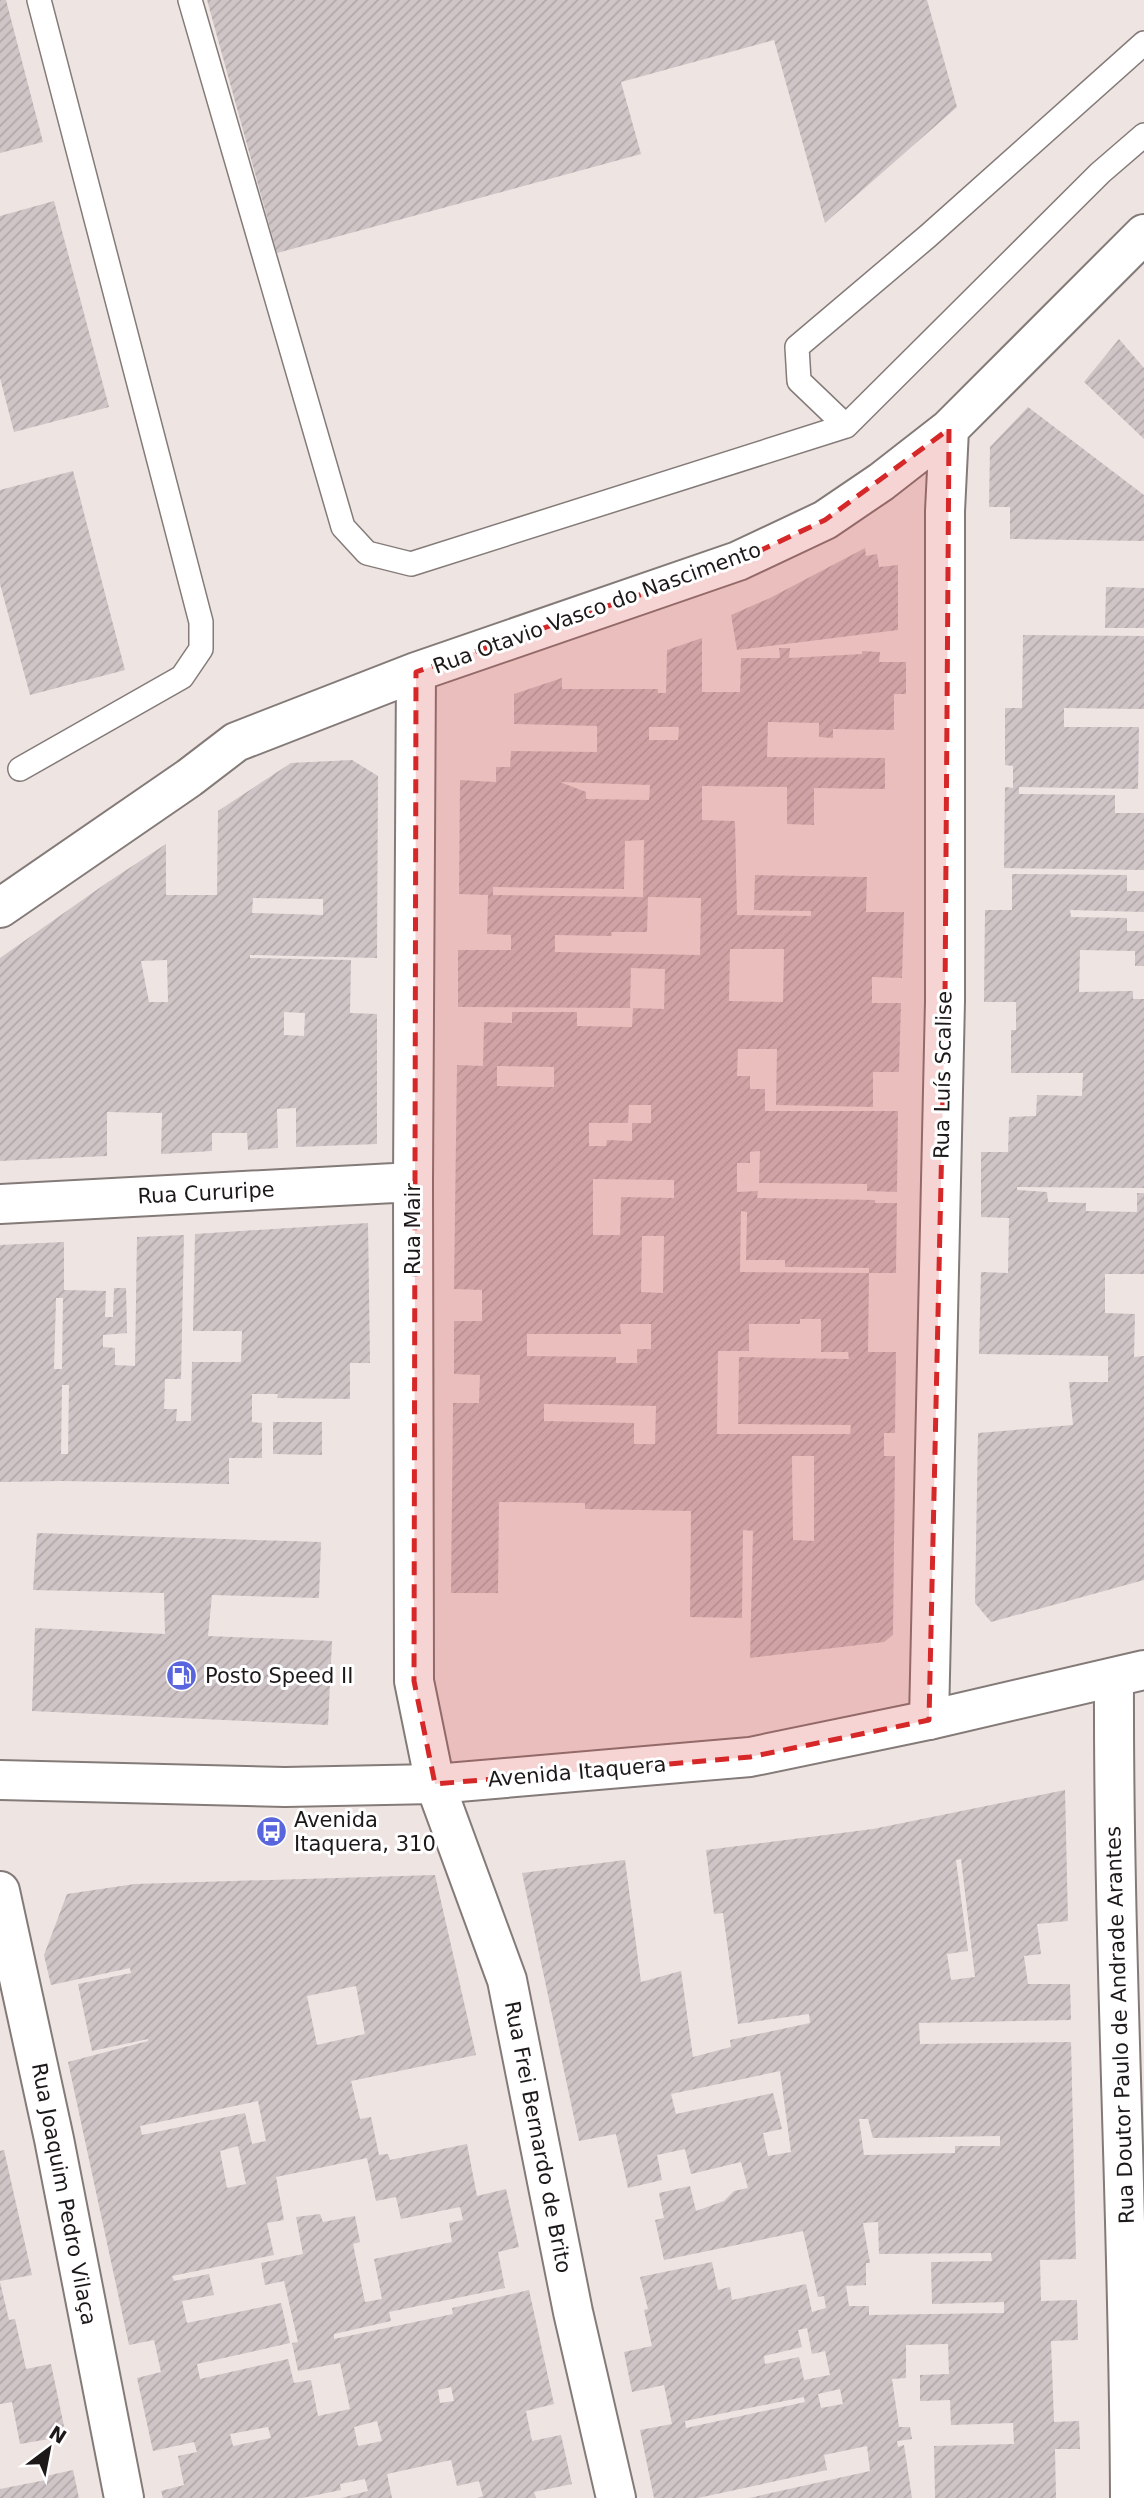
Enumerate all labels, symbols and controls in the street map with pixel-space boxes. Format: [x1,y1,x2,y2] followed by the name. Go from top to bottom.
[430,537,764,679] street label: Rua Otavio Vasco do Nascimento
[930,991,956,1159] street label: Rua Luís Scalise
[137,1177,275,1209] street label: Rua Cururipe
[401,1183,425,1275] street label: Rua Mair
[165,1659,199,1693] fuel station icon: Posto Speed II
[205,1664,353,1688] place label: Posto Speed II
[487,1752,667,1792] street label: Avenida Itaquera
[294,1808,436,1856] place label: Avenida Itaquera, 310
[254,1815,288,1849] bus stop icon: Avenida Itaquera, 310
[1101,1826,1139,2224] street label: Rua Doutor Paulo de Andrade Arantes
[500,1999,576,2275] street label: Rua Frei Bernardo de Brito
[27,2061,101,2327] street label: Rua Joaquim Pedro Vilaça
[14,2414,84,2484] north arrow
[45,2421,71,2448] text: N

